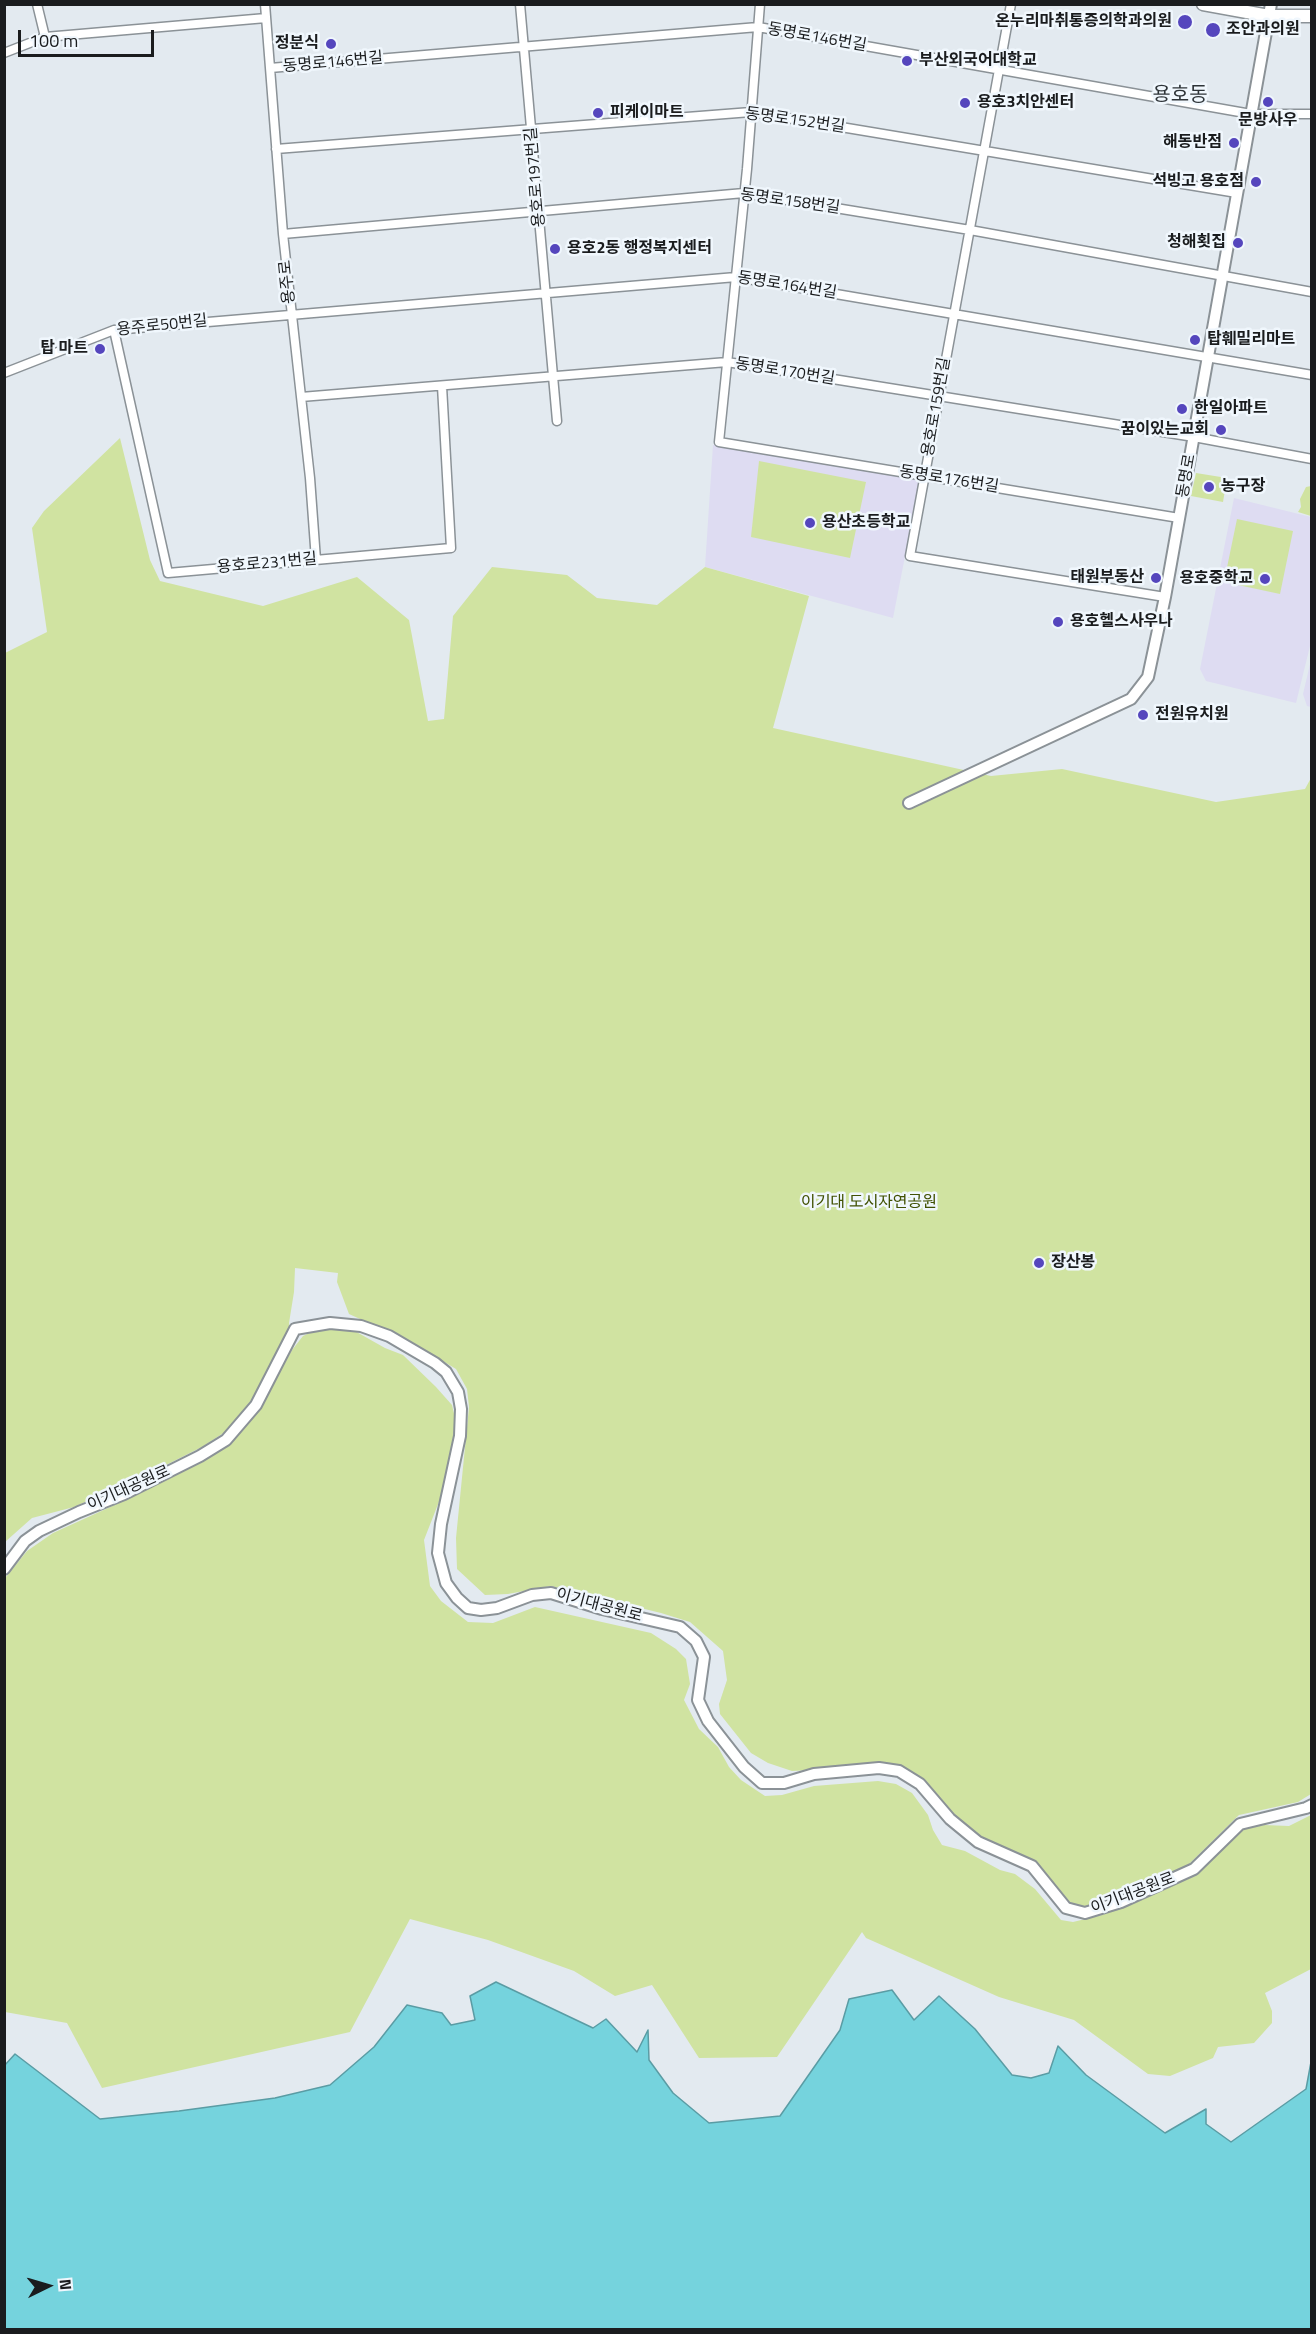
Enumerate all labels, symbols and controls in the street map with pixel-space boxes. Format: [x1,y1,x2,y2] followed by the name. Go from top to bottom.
[995,12,1172,32] place label: 온누리마취통증의학과의원
[1176,13,1194,31] marker: 온누리마취통증의학과의원
[21,18,158,56] scale bar
[766,20,868,56] street label: 동명로146번길
[1226,20,1300,40] place label: 조안과의원
[1204,21,1222,39] marker: 조안과의원
[29,27,78,54] text: 100 m
[275,34,319,54] place label: 정분식
[324,37,338,51] marker: 정분식
[282,49,384,77] street label: 동명로146번길
[919,51,1037,71] place label: 부산외국어대학교
[900,54,914,68] marker: 부산외국어대학교
[1152,84,1208,108] district label: 용호동
[977,93,1074,113] place label: 용호3치안센터
[1261,95,1275,109] marker: 문방사우
[958,96,972,110] marker: 용호3치안센터
[610,103,684,123] place label: 피케이마트
[744,105,846,137] street label: 동명로152번길
[591,106,605,120] marker: 피케이마트
[1239,111,1297,131] place label: 문방사우
[522,126,550,228] street label: 용호로197번길
[1163,133,1222,153] place label: 해동반점
[1227,136,1241,150] marker: 해동반점
[1152,172,1244,192] place label: 석빙고 용호점
[1249,175,1263,189] marker: 석빙고 용호점
[739,186,841,218] street label: 동명로158번길
[1167,233,1226,253] place label: 청해횟집
[1231,236,1245,250] marker: 청해횟집
[567,239,712,259] place label: 용호2동 행정복지센터
[548,242,562,256] marker: 용호2동 행정복지센터
[276,259,300,305] street label: 용주로
[736,269,838,303] street label: 동명로164번길
[115,312,209,340] street label: 용주로50번길
[1207,330,1295,350] place label: 탑훼밀리마트
[1188,333,1202,347] marker: 탑훼밀리마트
[40,339,88,359] place label: 탑 마트
[93,342,107,356] marker: 탑 마트
[734,355,836,389] street label: 동명로170번길
[919,356,955,458] street label: 용호로159번길
[1194,399,1268,419] place label: 한일아파트
[1175,402,1189,416] marker: 한일아파트
[1121,420,1209,440] place label: 꿈이있는교회
[1214,423,1228,437] marker: 꿈이있는교회
[1174,453,1200,499] street label: 동명로
[898,463,1000,497] street label: 동명로176번길
[1221,477,1265,497] place label: 농구장
[1202,480,1216,494] marker: 농구장
[822,513,910,533] place label: 용산초등학교
[803,516,817,530] marker: 용산초등학교
[216,550,318,578] street label: 용호로231번길
[1070,568,1144,588] place label: 태원부동산
[1179,569,1253,589] place label: 용호중학교
[1149,571,1163,585] marker: 태원부동산
[1258,572,1272,586] marker: 용호중학교
[1070,612,1173,632] place label: 용호헬스사우나
[1051,615,1065,629] marker: 용호헬스사우나
[1155,705,1229,725] place label: 전원유치원
[1136,708,1150,722] marker: 전원유치원
[801,1193,937,1213] park label: 이기대 도시자연공원
[1051,1253,1095,1273] place label: 장산봉
[1032,1256,1046,1270] marker: 장산봉
[85,1462,173,1516] street label: 이기대공원로
[554,1585,644,1627] street label: 이기대공원로
[1088,1869,1178,1919] street label: 이기대공원로
[18,2256,78,2316] north arrow
[53,2278,78,2291] text: N

